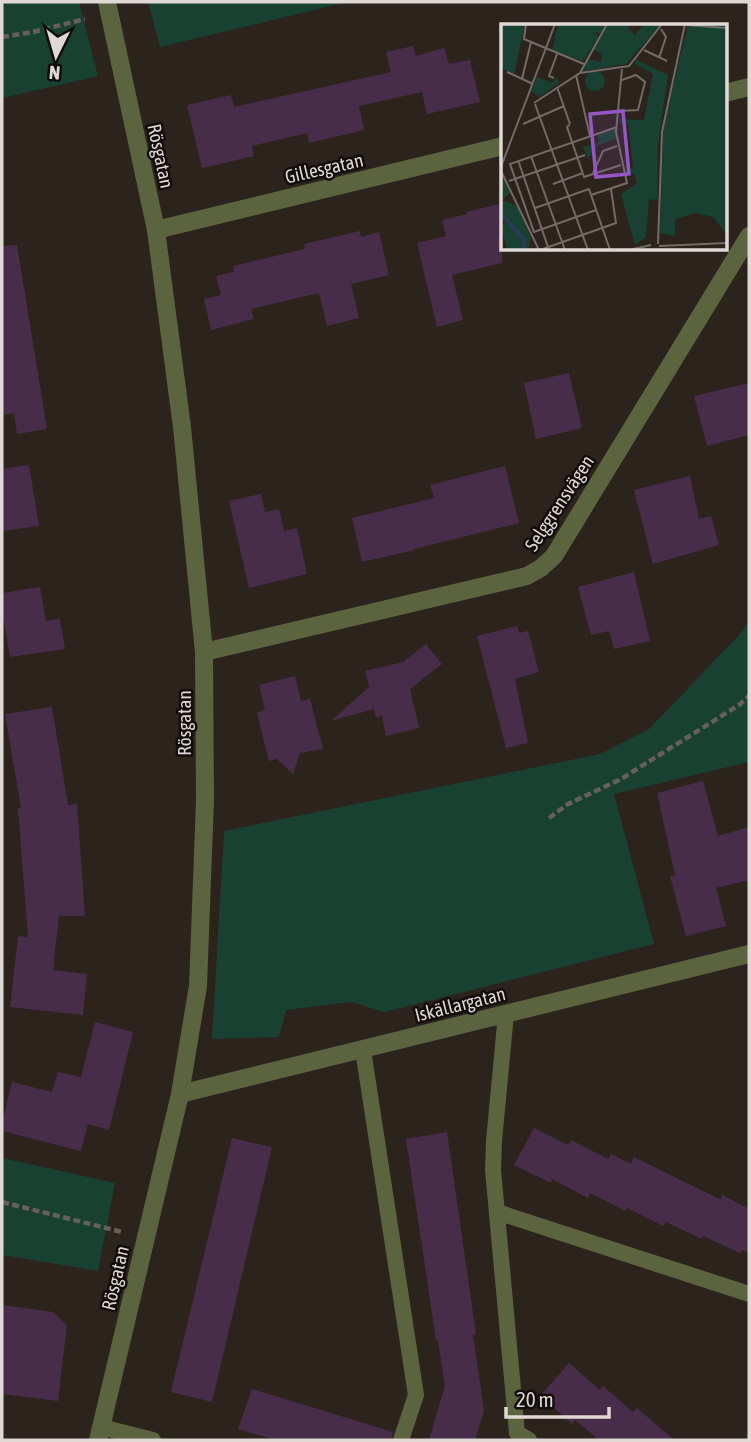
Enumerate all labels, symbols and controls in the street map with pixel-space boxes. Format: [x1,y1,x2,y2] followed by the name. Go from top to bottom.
[21,21,91,91] north arrow
[501,24,726,250] inset map
[48,61,61,84] text: N
[143,122,179,190] street label: Rösgatan
[283,148,365,188] street label: Gillesgatan
[520,451,598,555] street label: Selggrensvägen
[173,690,195,756] street label: Rösgatan
[412,982,508,1026] street label: Iskällargatan
[97,1244,133,1312] street label: Rösgatan
[506,1376,609,1420] scale bar
[516,1387,554,1411] text: 20 m

